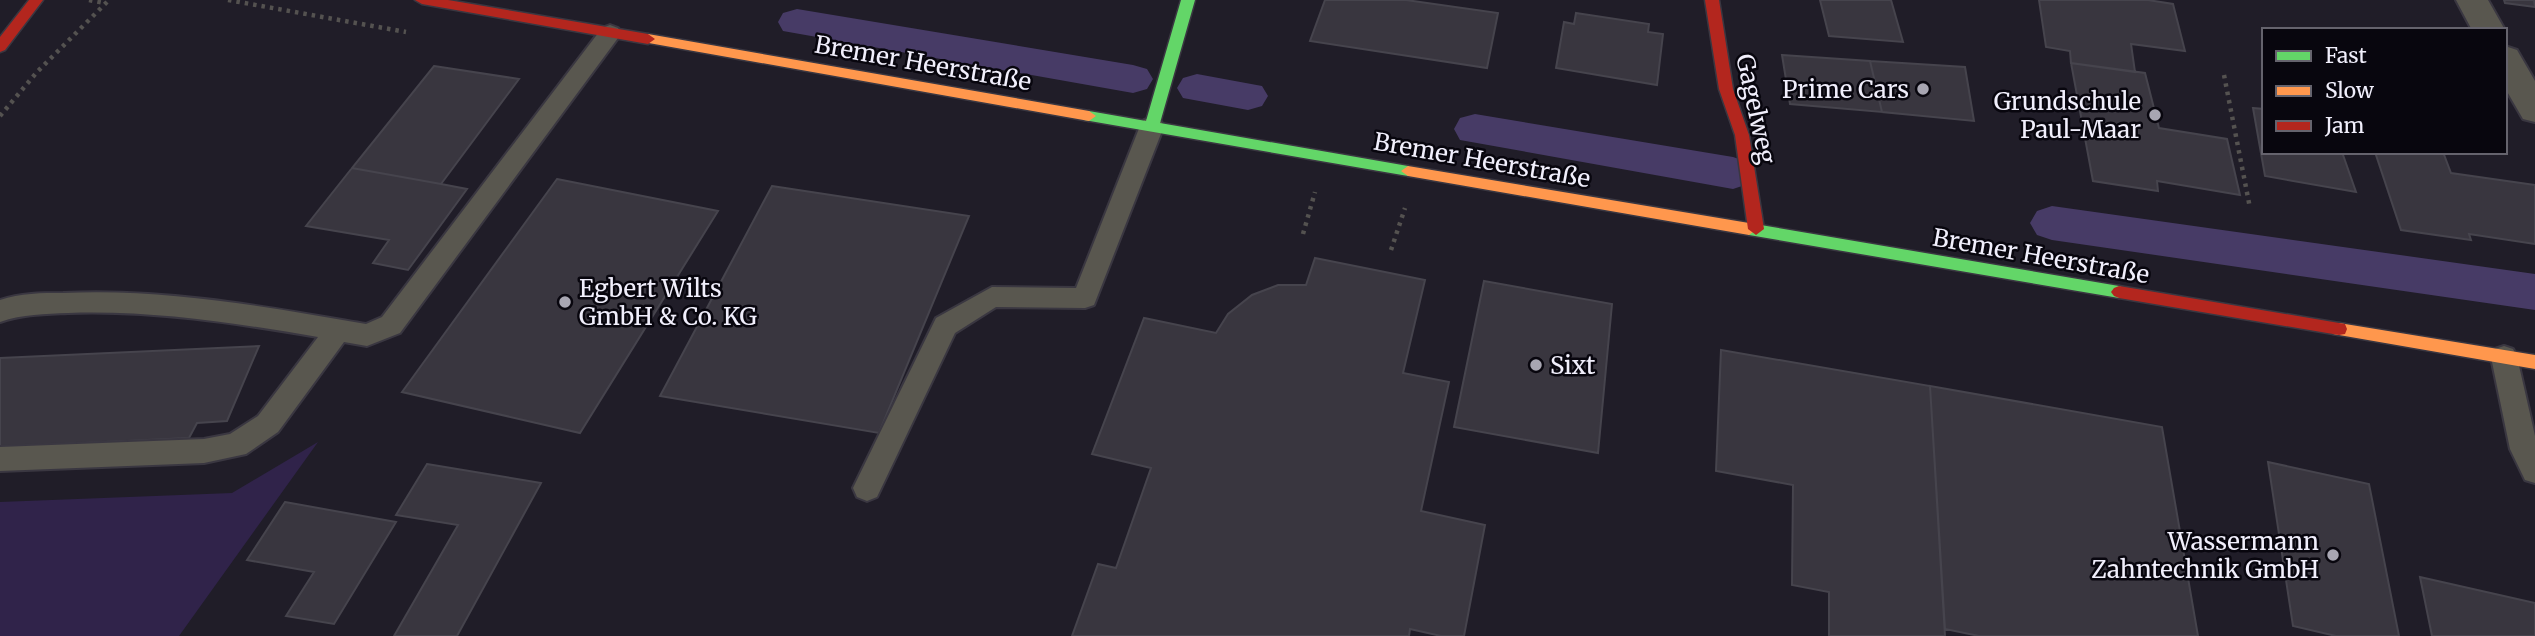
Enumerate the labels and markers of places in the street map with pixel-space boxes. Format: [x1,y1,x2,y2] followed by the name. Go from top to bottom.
[1782,74,1909,105] place label: Prime Cars
[1915,81,1931,97] marker: Prime Cars
[1994,86,2141,145] place label: Grundschule Paul-Maar
[2147,107,2163,123] marker: Grundschule Paul-Maar
[579,273,758,332] place label: Egbert Wilts GmbH & Co. KG
[557,294,573,310] marker: Egbert Wilts GmbH & Co. KG
[1550,350,1596,381] place label: Sixt
[1528,357,1544,373] marker: Sixt
[2091,526,2319,585] place label: Wassermann Zahntechnik GmbH
[2325,547,2341,563] marker: Wassermann Zahntechnik GmbH

